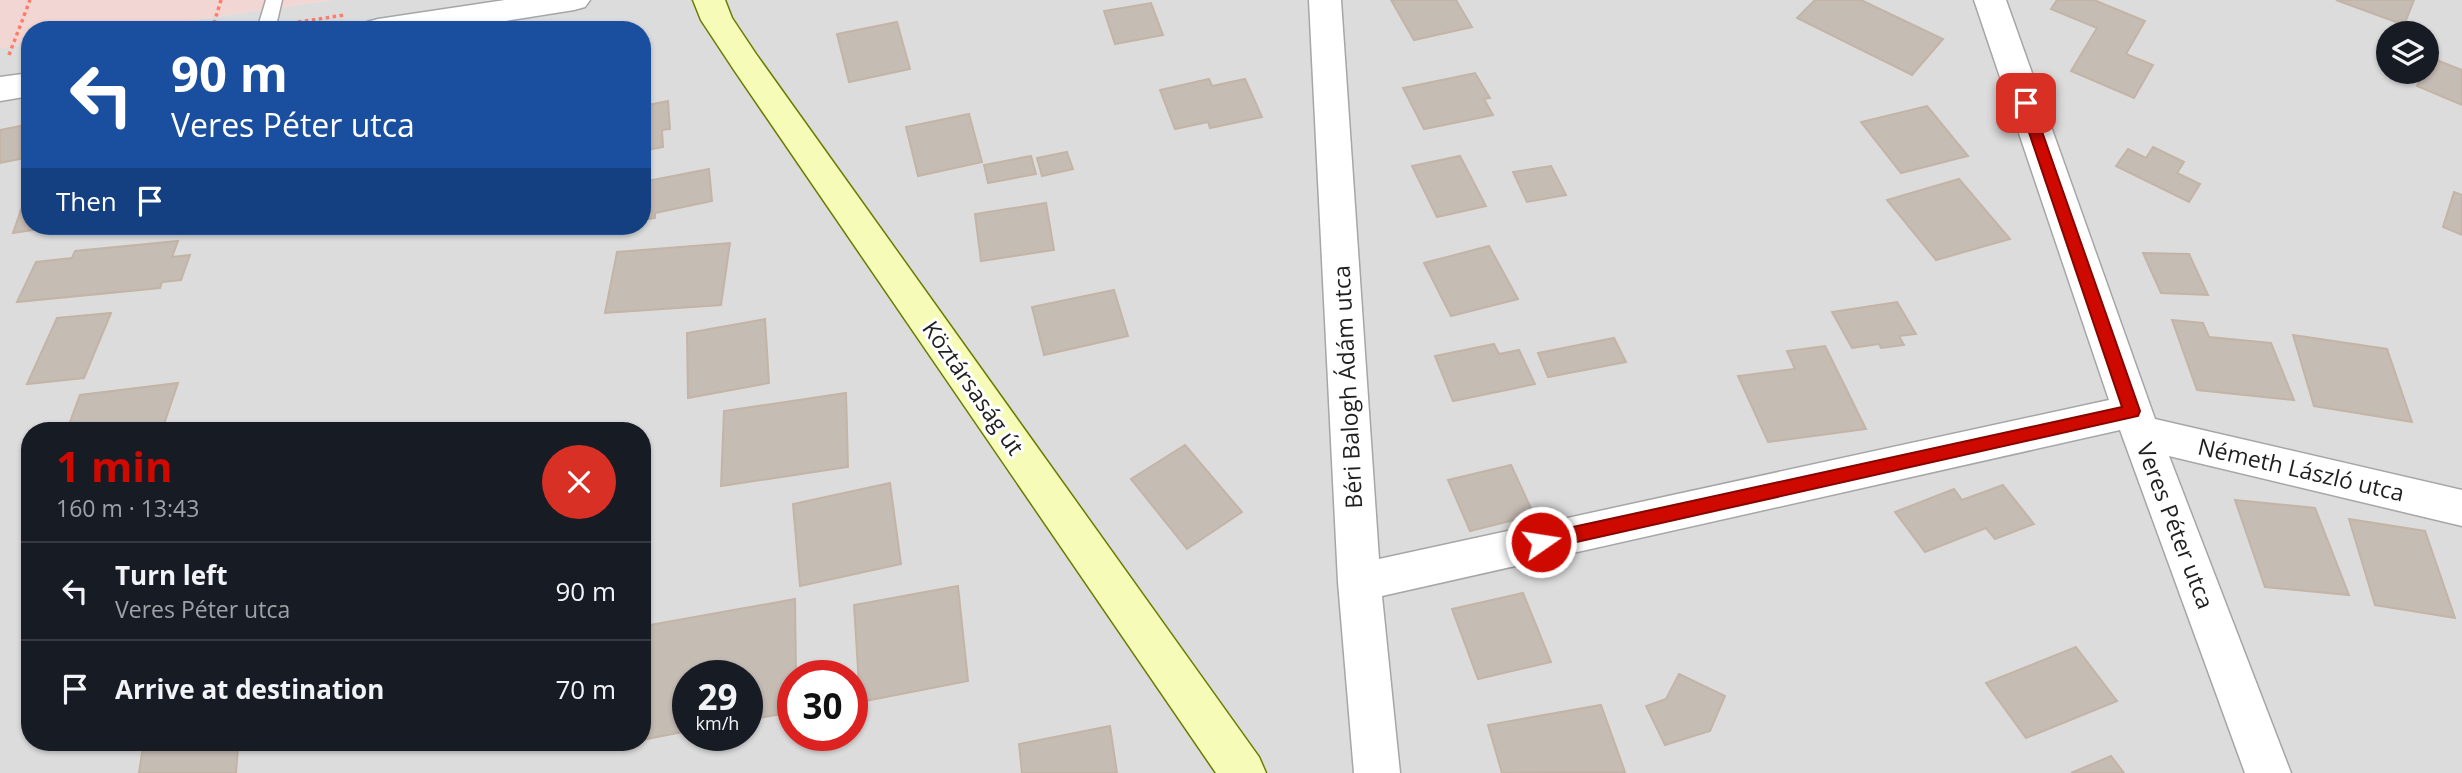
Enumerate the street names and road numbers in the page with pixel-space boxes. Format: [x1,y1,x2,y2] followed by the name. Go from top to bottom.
[1325,265,1369,510] street label: Béri Balogh Ádám utca
[916,314,1032,461] street label: Köztársaság út
[2195,430,2408,508] street label: Németh László utca
[2130,438,2222,613] street label: Veres Péter utca

